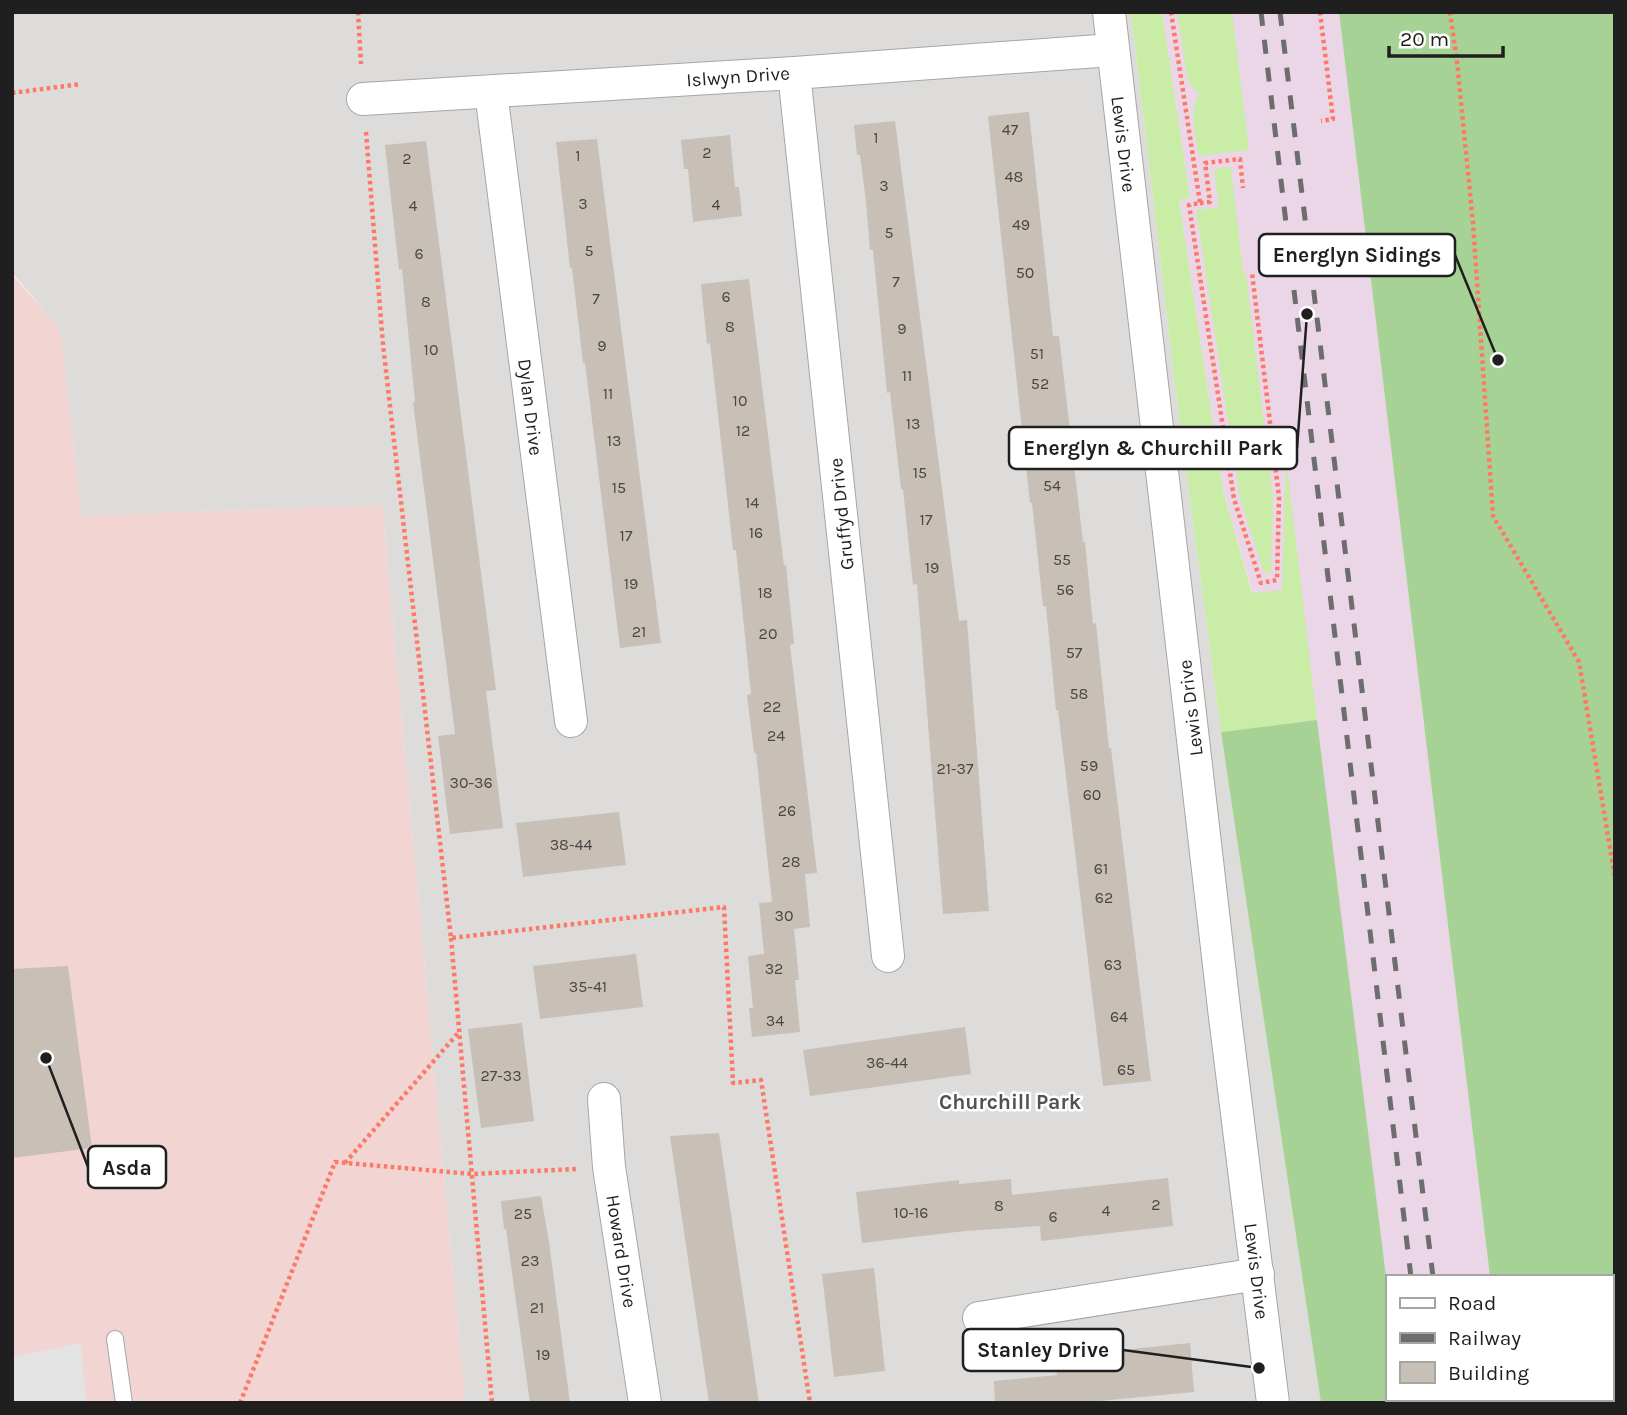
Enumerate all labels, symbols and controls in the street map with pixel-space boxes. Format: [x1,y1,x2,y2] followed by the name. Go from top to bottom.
[1389,14,1503,58] scale bar
[1400,27,1449,51] text: 20 m
[686,62,791,92] street label: Islwyn Drive
[1106,95,1140,194] street label: Lewis Drive
[1002,120,1019,139] house number: 47
[873,128,879,147] house number: 1
[702,143,712,162] house number: 2
[575,146,581,165] house number: 1
[402,149,412,168] house number: 2
[1005,167,1023,186] house number: 48
[879,176,889,195] house number: 3
[578,194,588,213] house number: 3
[712,195,721,214] house number: 4
[409,196,418,215] house number: 4
[1012,215,1030,234] house number: 49
[884,223,894,242] house number: 5
[1259,234,1455,276] callout: Energlyn Sidings
[584,241,594,260] house number: 5
[1273,243,1441,267] text: Energlyn Sidings
[414,244,424,263] house number: 6
[1016,263,1034,282] house number: 50
[892,272,900,291] house number: 7
[721,287,731,306] house number: 6
[592,289,600,308] house number: 7
[421,292,431,311] house number: 8
[725,317,735,336] house number: 8
[897,319,907,338] house number: 9
[597,336,607,355] house number: 9
[424,340,438,359] house number: 10
[1030,344,1044,363] house number: 51
[513,357,547,457] street label: Dylan Drive
[902,366,912,385] house number: 11
[1031,374,1049,393] house number: 52
[603,384,613,403] house number: 11
[733,391,747,410] house number: 10
[906,414,920,433] house number: 13
[736,421,750,440] house number: 12
[1009,427,1297,469] callout: Energlyn & Churchill Park
[607,431,621,450] house number: 13
[1023,436,1284,460] text: Energlyn & Churchill Park
[825,457,859,571] street label: Gruffyd Drive
[913,463,927,482] house number: 15
[1043,476,1061,495] house number: 54
[612,478,626,497] house number: 15
[745,493,759,512] house number: 14
[920,510,933,529] house number: 17
[749,523,763,542] house number: 16
[620,526,633,545] house number: 17
[1053,550,1071,569] house number: 55
[925,558,939,577] house number: 19
[624,574,638,593] house number: 19
[1056,580,1074,599] house number: 56
[757,583,773,602] house number: 18
[632,622,646,641] house number: 21
[759,624,777,643] house number: 20
[1066,643,1083,662] house number: 57
[1174,658,1208,757] street label: Lewis Drive
[1070,684,1088,703] house number: 58
[763,697,781,716] house number: 22
[767,726,785,745] house number: 24
[1080,756,1098,775] house number: 59
[936,759,974,778] house number: 21-37
[449,773,493,792] house number: 30-36
[1083,785,1101,804] house number: 60
[778,801,796,820] house number: 26
[550,835,592,854] house number: 38-44
[781,852,801,871] house number: 28
[1094,859,1108,878] house number: 61
[1095,888,1113,907] house number: 62
[775,906,793,925] house number: 30
[1104,955,1122,974] house number: 63
[765,959,783,978] house number: 32
[569,977,607,996] house number: 35-41
[1110,1007,1128,1026] house number: 64
[766,1011,784,1030] house number: 34
[866,1053,908,1072] house number: 36-44
[1117,1060,1135,1079] house number: 65
[480,1066,522,1085] house number: 27-33
[939,1090,1082,1114] district label: Churchill Park
[88,1146,166,1188] callout: Asda
[102,1156,152,1180] text: Asda
[601,1193,641,1309] street label: Howard Drive
[1151,1195,1161,1214] house number: 2
[994,1196,1004,1215] house number: 8
[1102,1201,1111,1220] house number: 4
[894,1203,928,1222] house number: 10-16
[514,1204,532,1223] house number: 25
[1048,1207,1058,1226] house number: 6
[1239,1222,1273,1321] street label: Lewis Drive
[521,1251,539,1270] house number: 23
[1386,1275,1613,1401] legend
[1448,1291,1496,1315] text: Road
[530,1298,544,1317] house number: 21
[1448,1326,1521,1350] text: Railway
[963,1329,1123,1371] callout: Stanley Drive
[977,1338,1109,1362] text: Stanley Drive
[536,1345,550,1364] house number: 19
[1448,1361,1529,1385] text: Building

